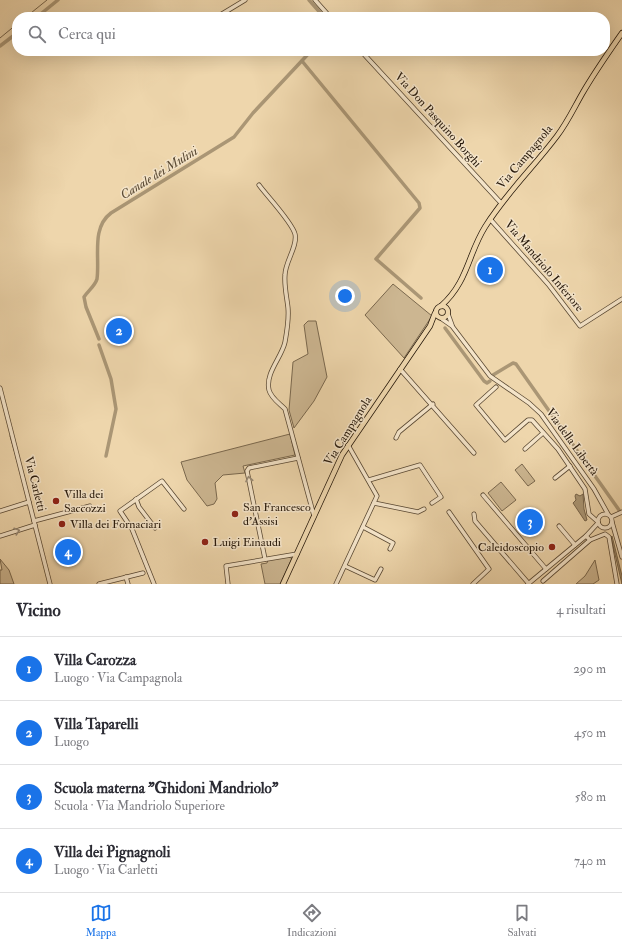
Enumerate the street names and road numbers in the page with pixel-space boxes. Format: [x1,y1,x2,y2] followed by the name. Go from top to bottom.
[391,69,485,171] street label: Via Don Pasquino Borghi
[494,121,557,192] street label: Via Campagnola
[501,217,587,315] street label: Via Mandriolo Inferiore
[321,393,376,468] street label: Via Campagnola
[543,405,602,479] street label: Via della Libertà
[21,455,49,513] street label: Via Carletti

